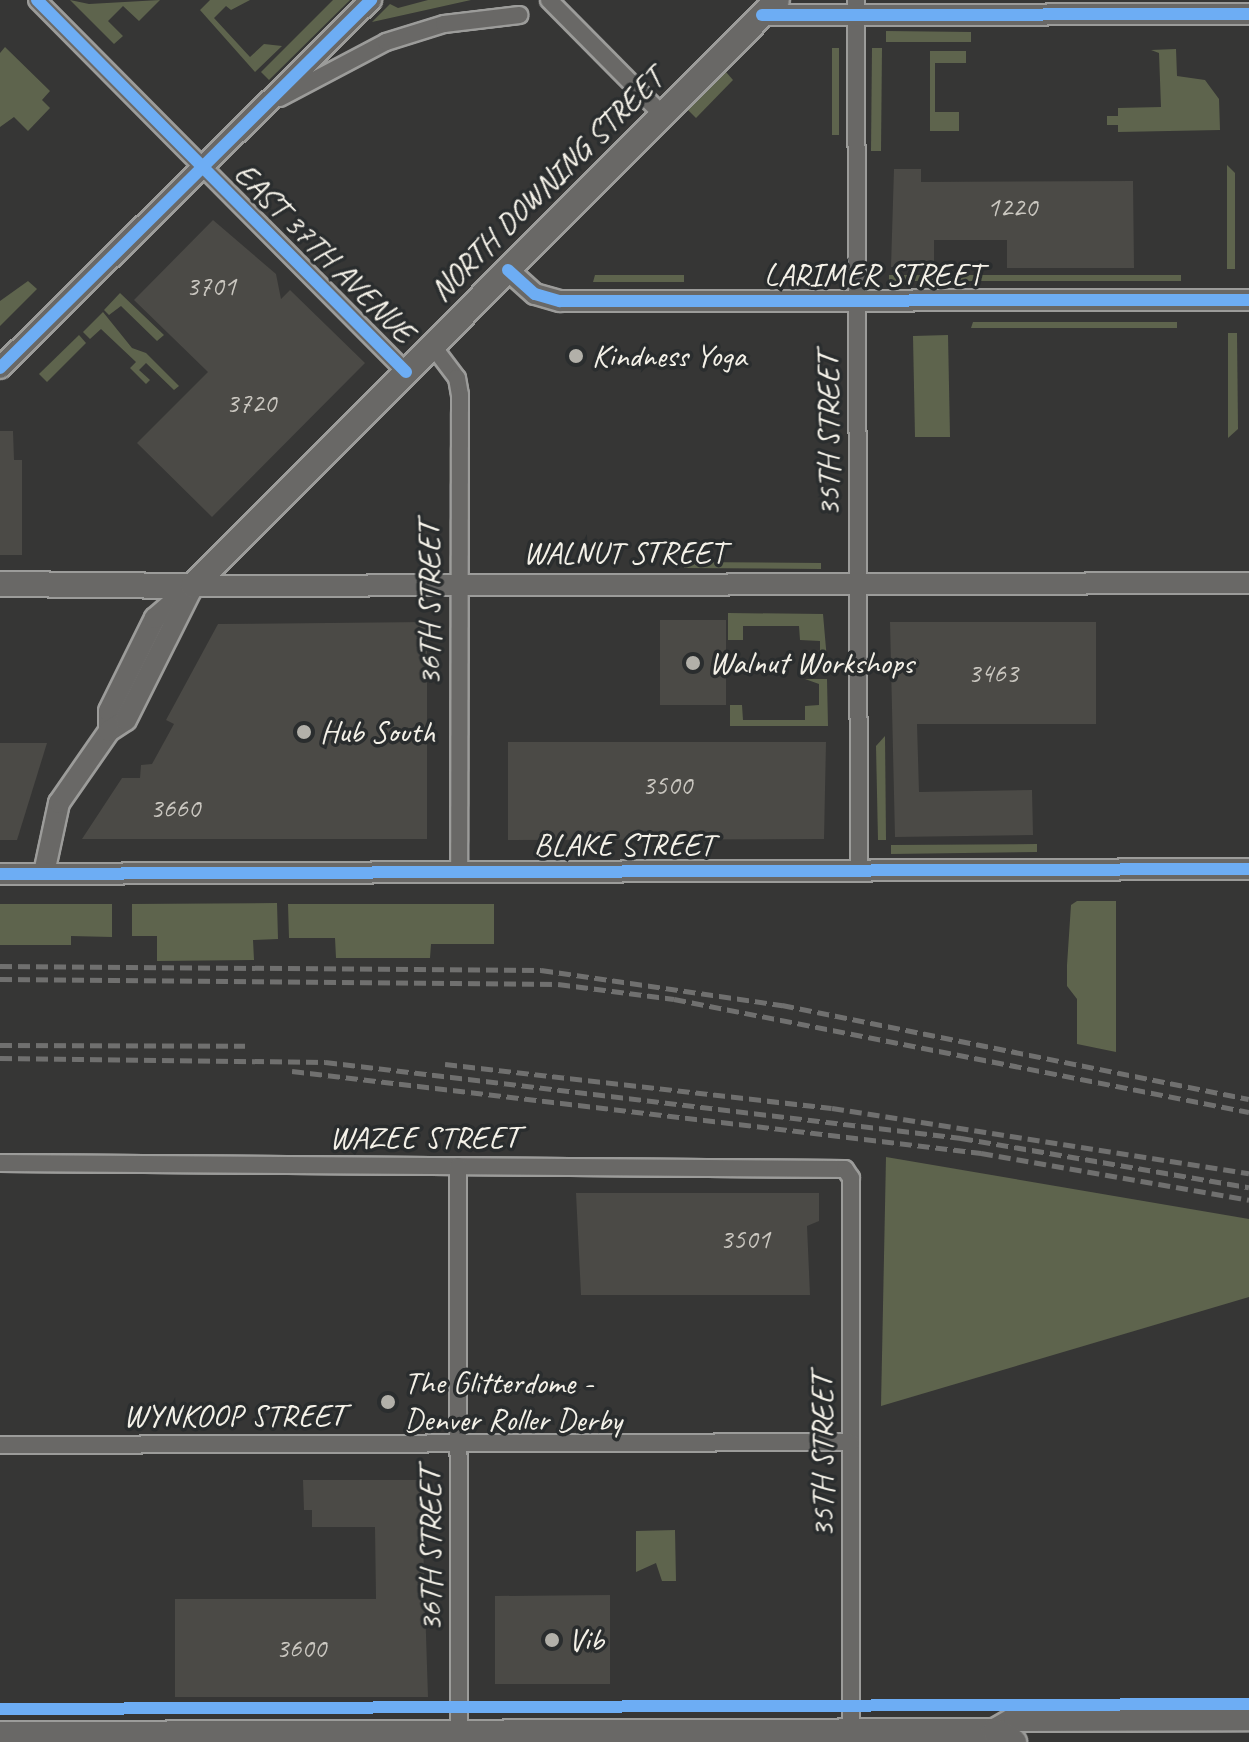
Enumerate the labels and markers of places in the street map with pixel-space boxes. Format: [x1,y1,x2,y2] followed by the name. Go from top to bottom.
[592,337,745,375] place label: Kindness Yoga
[567,347,585,365] marker: Kindness Yoga
[709,644,914,682] place label: Walnut Workshops
[684,654,702,672] marker: Walnut Workshops
[320,713,435,751] place label: Hub South
[295,723,313,741] marker: Hub South
[404,1365,622,1440] place label: The Glitterdome - Denver Roller Derby
[379,1393,397,1411] marker: The Glitterdome - Denver Roller Derby
[568,1621,604,1659] place label: Vib
[543,1631,561,1649] marker: Vib

